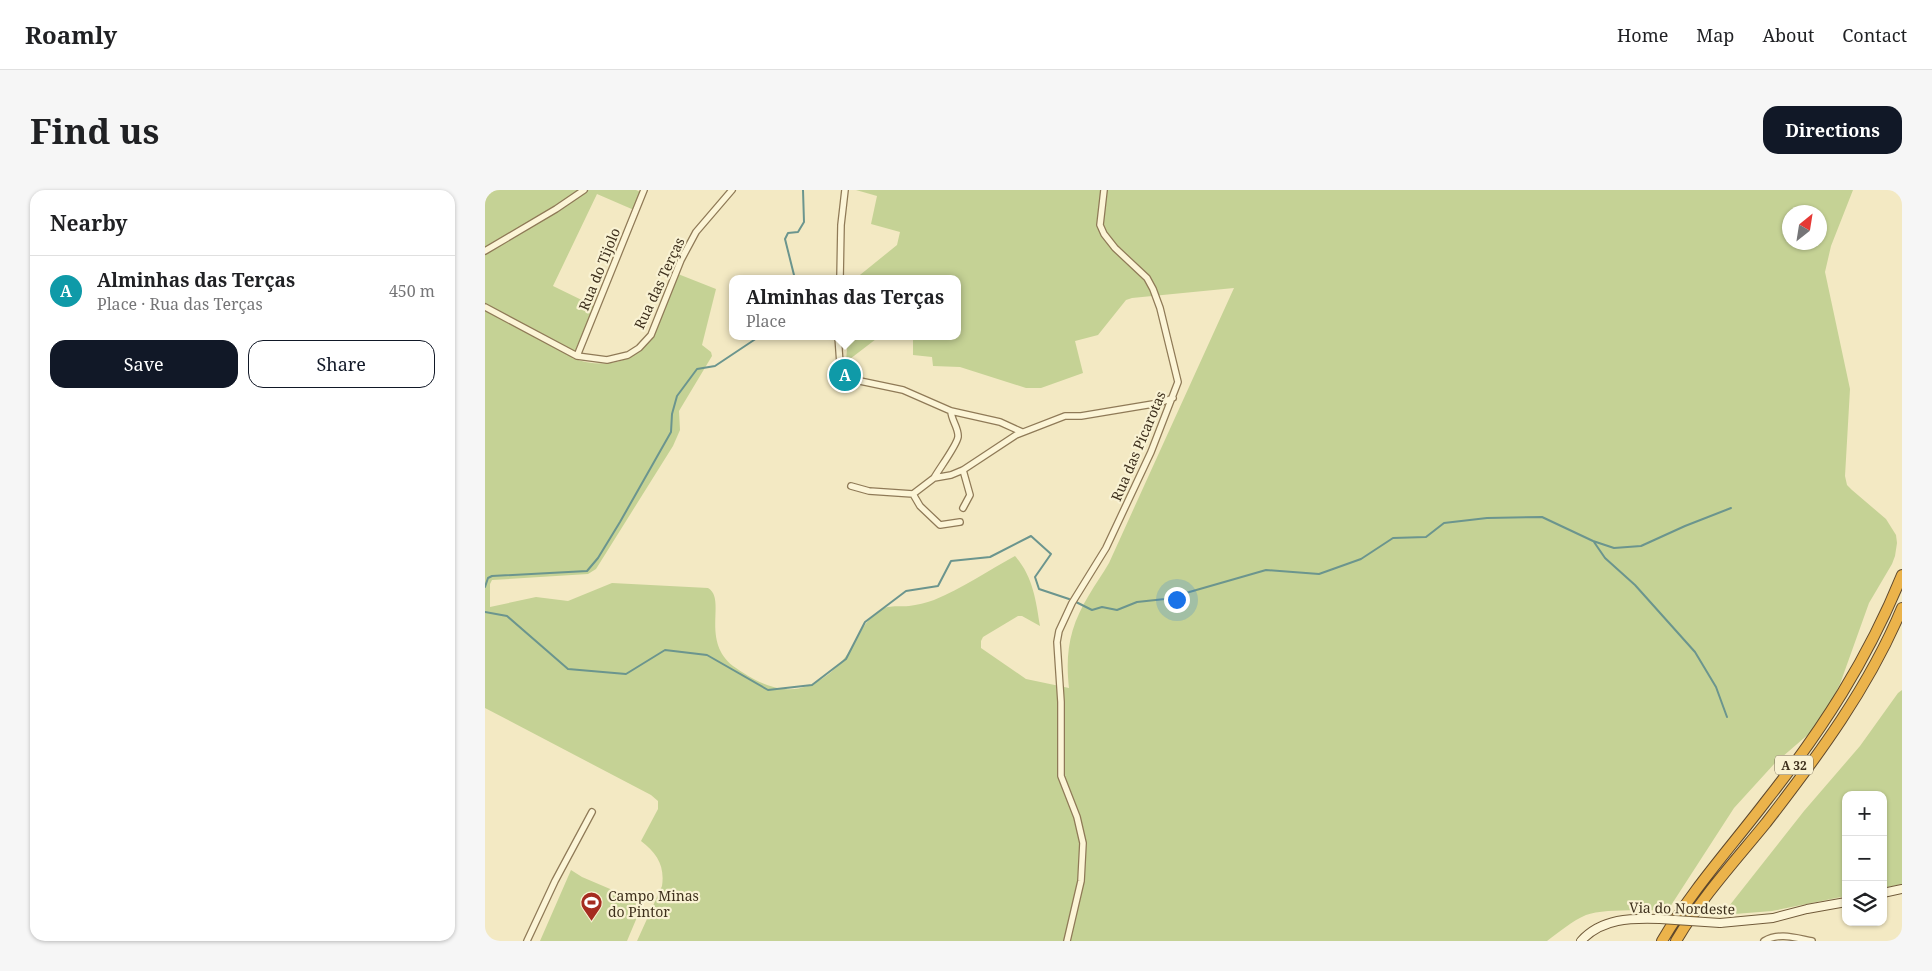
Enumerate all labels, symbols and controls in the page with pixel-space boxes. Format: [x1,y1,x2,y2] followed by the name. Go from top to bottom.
[25,18,117,51] text: Roamly
[1617,23,1668,47] text: Home
[1696,23,1734,47] text: Map
[1762,23,1814,47] text: About
[1842,23,1907,47] text: Contact
[1763,106,1902,154] button: Directions
[30,107,159,154] text: Find us
[1782,205,1827,250] north arrow
[50,209,128,237] text: Nearby
[574,225,624,313] street label: Rua do Tijolo
[629,234,689,332] street label: Rua das Terças
[97,267,295,293] text: Alminhas das Terças
[729,275,961,340] popup
[60,280,72,302] text: A
[389,280,435,302] text: 450 m
[746,284,944,310] text: Alminhas das Terças
[97,293,263,315] text: Place · Rua das Terças
[746,310,786,332] text: Place
[50,340,238,388] button: Save
[248,340,435,388] button: Share
[829,356,861,394] pin: A
[1106,388,1170,504] street label: Rua das Picarotas
[1164,587,1190,613] your location
[1775,756,1813,774] road number: A 32
[1842,791,1887,926] map controls
[1842,791,1887,836] button: +
[1842,836,1887,881] button: −
[1842,881,1887,926] button: layers
[608,886,699,921] place label: Campo Minas do Pintor
[580,891,604,922] sports icon: Campo Minas do Pintor
[1629,898,1735,918] street label: Via do Nordeste

